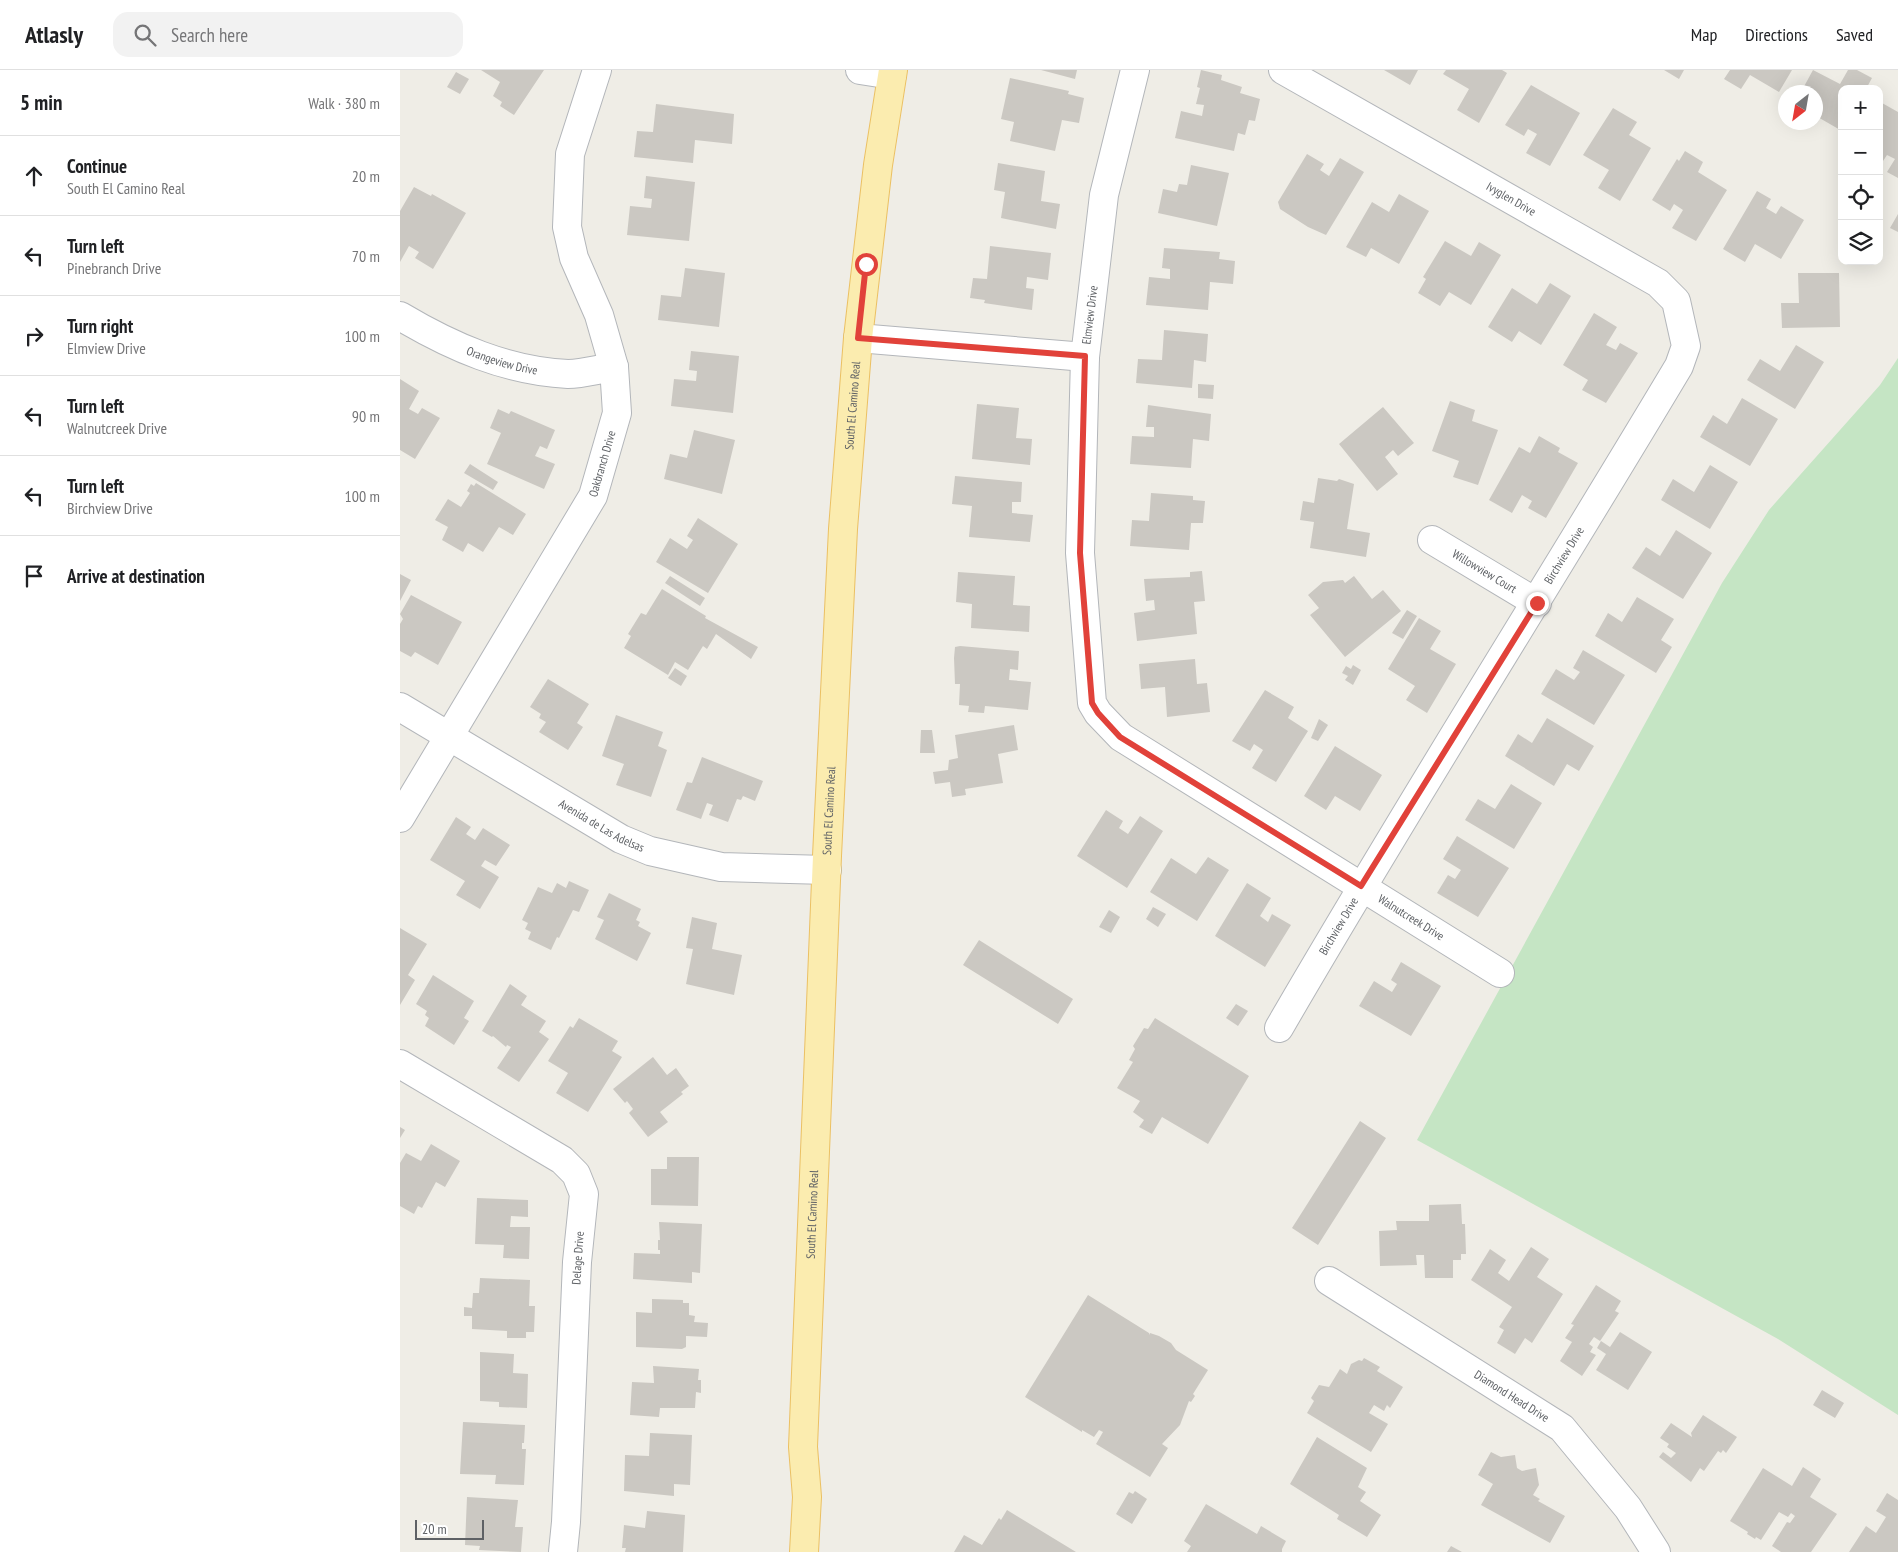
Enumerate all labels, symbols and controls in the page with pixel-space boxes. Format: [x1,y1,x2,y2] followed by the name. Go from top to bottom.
[113,12,463,57] search box
[25,19,83,50] text: Atlasly
[131,21,159,49] icon: search
[171,23,248,47] text: Search here
[1691,23,1717,46] text: Map
[1745,23,1808,46] text: Directions
[1836,23,1873,46] text: Saved
[1778,85,1823,130] north arrow
[1838,85,1883,265] map controls
[1838,85,1883,130] button: +
[20,89,62,116] text: 5 min
[308,93,380,113] text: Walk · 380 m
[1838,130,1883,175] button: −
[67,154,127,178] text: Continue
[20,162,48,190] icon: ahead
[352,166,380,186] text: 20 m
[1838,175,1883,220] button: locate
[67,178,185,198] text: South El Camino Real
[1484,178,1539,219] street label: Ivyglen Drive
[1838,220,1883,265] button: layers
[67,234,124,258] text: Turn left
[20,242,48,270] icon: left
[352,246,380,266] text: 70 m
[855,253,878,276] route start
[67,258,161,278] text: Pinebranch Drive
[1078,285,1101,345] street label: Elmview Drive
[67,314,133,338] text: Turn right
[20,322,48,350] icon: right
[345,326,380,346] text: 100 m
[67,338,146,358] text: Elmview Drive
[464,343,539,378] street label: Orangeview Drive
[841,360,863,450] street label: South El Camino Real
[67,394,124,418] text: Turn left
[20,402,48,430] icon: left
[352,406,380,426] text: 90 m
[67,418,167,438] text: Walnutcreek Drive
[585,429,619,499] street label: Oakbranch Drive
[67,474,124,498] text: Turn left
[20,482,48,510] icon: left
[345,486,380,506] text: 100 m
[67,498,153,518] text: Birchview Drive
[1541,524,1587,587] street label: Birchview Drive
[1450,546,1520,596] street label: Willowview Court
[20,562,48,590] icon: arrive
[67,564,205,588] text: Arrive at destination
[1526,592,1549,615] route end
[819,766,838,855] street label: South El Camino Real
[556,796,647,855] street label: Avenida de Las Adelsas
[1375,891,1447,943] street label: Walnutcreek Drive
[1315,894,1361,958] street label: Birchview Drive
[803,1170,821,1259] street label: South El Camino Real
[568,1231,587,1285] street label: Delage Drive
[1472,1367,1552,1425] street label: Diamond Head Drive
[415,1517,484,1540] scale bar
[422,1520,447,1538] text: 20 m

